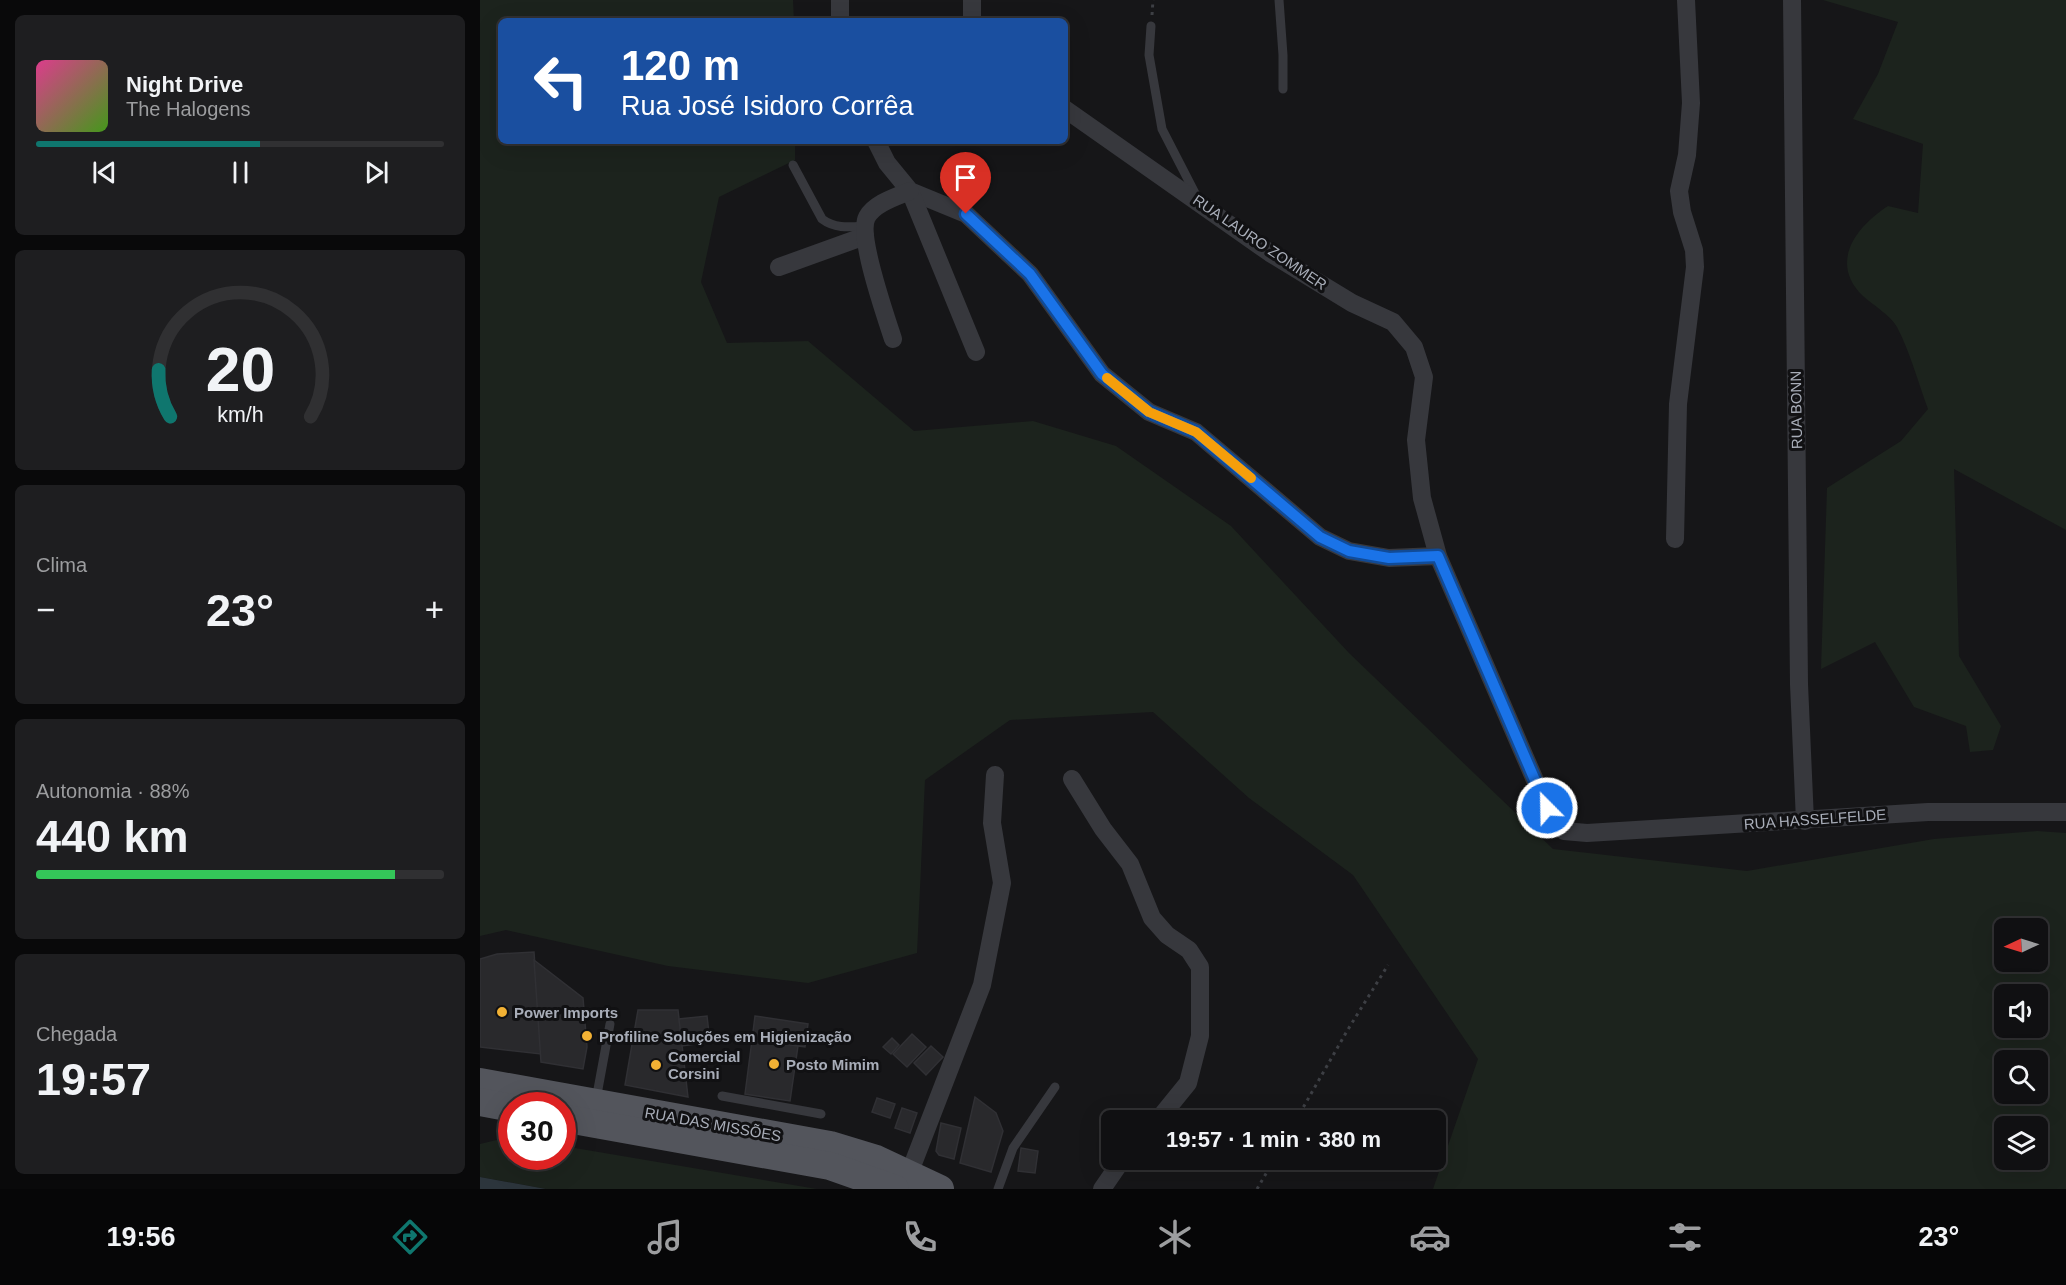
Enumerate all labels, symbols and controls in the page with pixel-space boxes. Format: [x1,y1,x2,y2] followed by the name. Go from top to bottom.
[522,42,600,120] icon: left
[621,42,740,89] text: 120 m
[126,72,243,97] text: Night Drive
[621,91,914,121] text: Rua José Isidoro Corrêa
[126,98,251,120] text: The Halogens
[940,152,991,214] pin
[88,156,121,189] icon: previous
[224,156,257,189] icon: pause
[360,156,393,189] icon: next
[949,161,982,194] icon: arrive
[1190,191,1330,293] street label: RUA LAURO ZOMMER
[205,335,275,404] text: 20
[1787,371,1805,449] street label: RUA BONN
[217,403,263,427] text: km/h
[36,554,87,576] text: Clima
[206,585,274,636] text: 23°
[36,591,55,628] text: −
[425,591,444,628] text: +
[1515,776,1579,840] position arrow
[36,780,189,802] text: Autonomia · 88%
[1743,806,1887,832] street label: RUA HASSELFELDE
[36,811,189,862] text: 440 km
[1994,918,2048,972] north arrow
[1994,918,2048,1170] map controls
[1994,984,2048,1038] button: sound
[514,1004,618,1021] place label: Power Imports
[495,1005,509,1019] marker: Power Imports
[36,1023,117,1045] text: Chegada
[599,1028,852,1045] place label: Profiline Soluções em Higienização
[580,1029,594,1043] marker: Profiline Soluções em Higienização
[668,1048,741,1082] place label: Comercial Corsini
[1994,1050,2048,1104] button: search
[36,1054,151,1105] text: 19:57
[786,1056,879,1073] place label: Posto Mimim
[767,1057,781,1071] marker: Posto Mimim
[649,1058,663,1072] marker: Comercial Corsini
[498,1092,576,1170] speed limit sign: 30
[643,1104,783,1144] street label: RUA DAS MISSÕES
[1994,1116,2048,1170] button: layers
[1166,1127,1381,1152] text: 19:57 · 1 min · 380 m
[389,1216,431,1258] icon: directions
[644,1216,686,1258] icon: music
[899,1216,941,1258] icon: phone
[1154,1216,1196,1258] icon: climate
[1409,1216,1451,1258] icon: car
[1664,1216,1706,1258] icon: filters
[107,1222,176,1252] text: 19:56
[1919,1222,1959,1252] text: 23°

